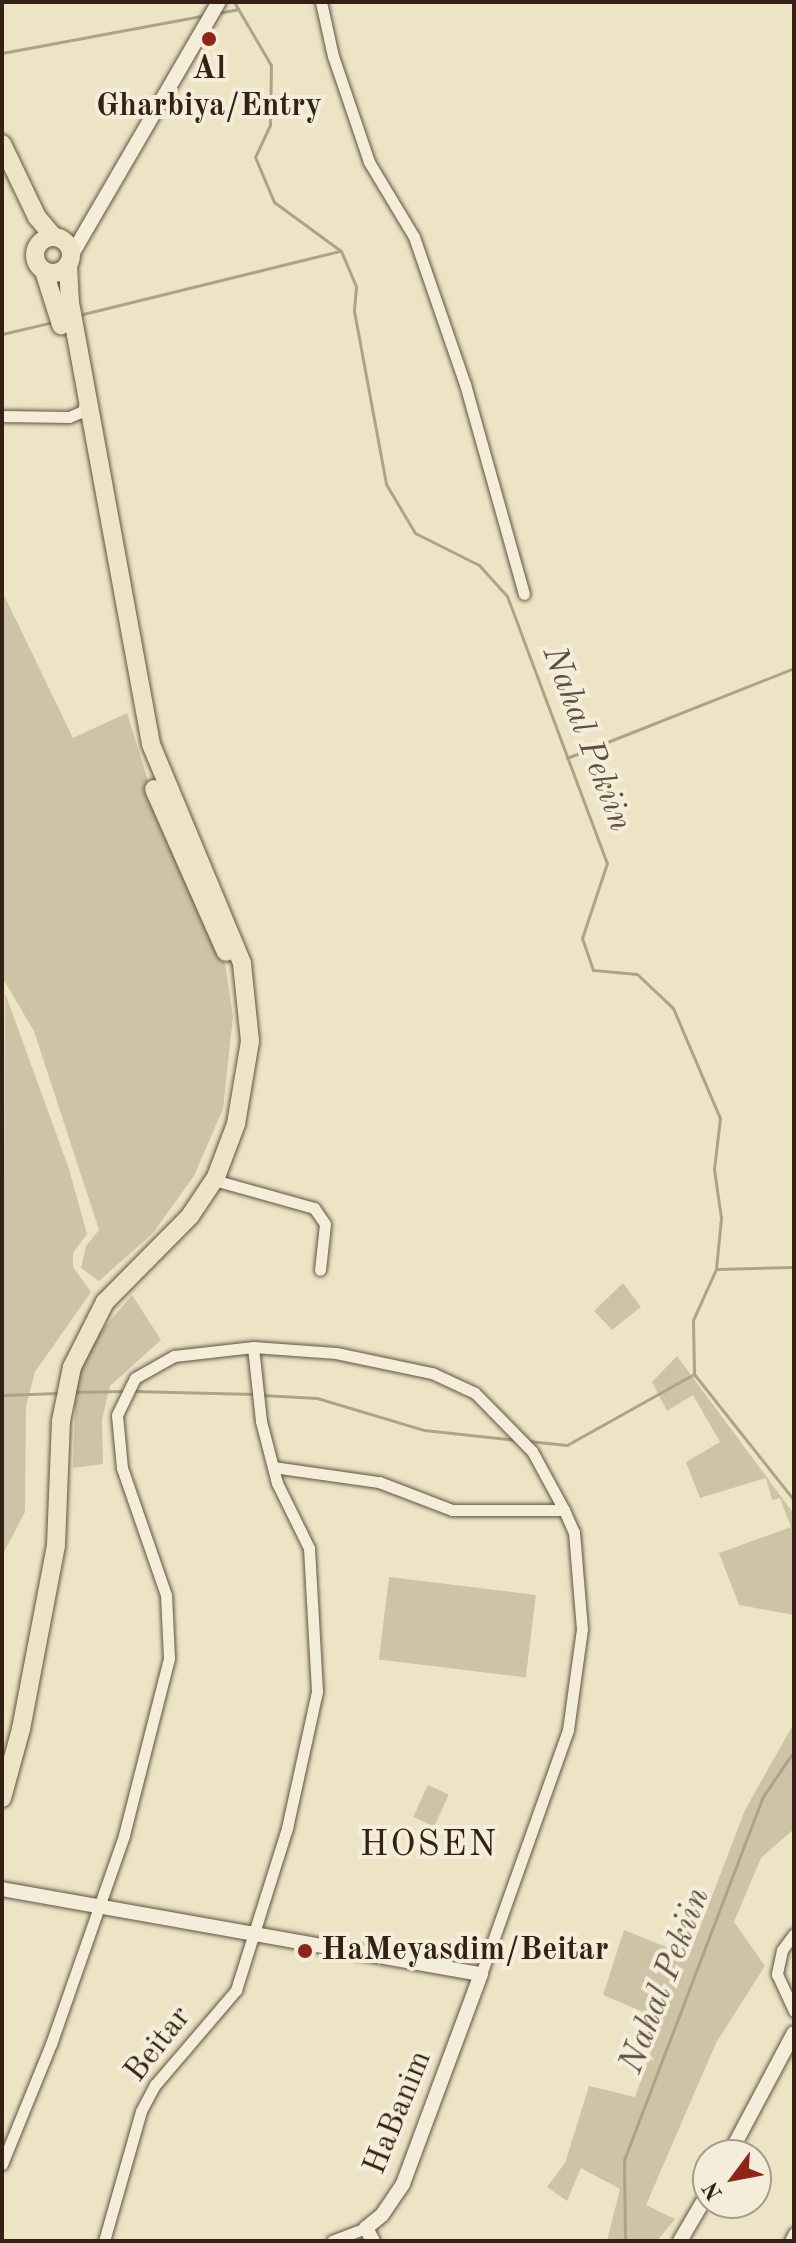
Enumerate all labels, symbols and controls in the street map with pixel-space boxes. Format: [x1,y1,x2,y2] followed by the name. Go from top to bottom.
[200,30,218,48] marker: Al Gharbiya/Entry
[96,52,322,127] place label: Al Gharbiya/Entry
[532,641,640,837] water label: Nahal Pekiin
[360,1825,498,1869] district label: HOSEN
[612,1883,720,2079] water label: Nahal Pekiin
[321,1932,609,1970] place label: HaMeyasdim/Beitar
[296,1942,314,1960] marker: HaMeyasdim/Beitar
[118,1999,200,2091] street label: Beitar
[357,2045,441,2181] street label: HaBanim
[692,2139,772,2219] north arrow
[700,2178,727,2204] text: N

